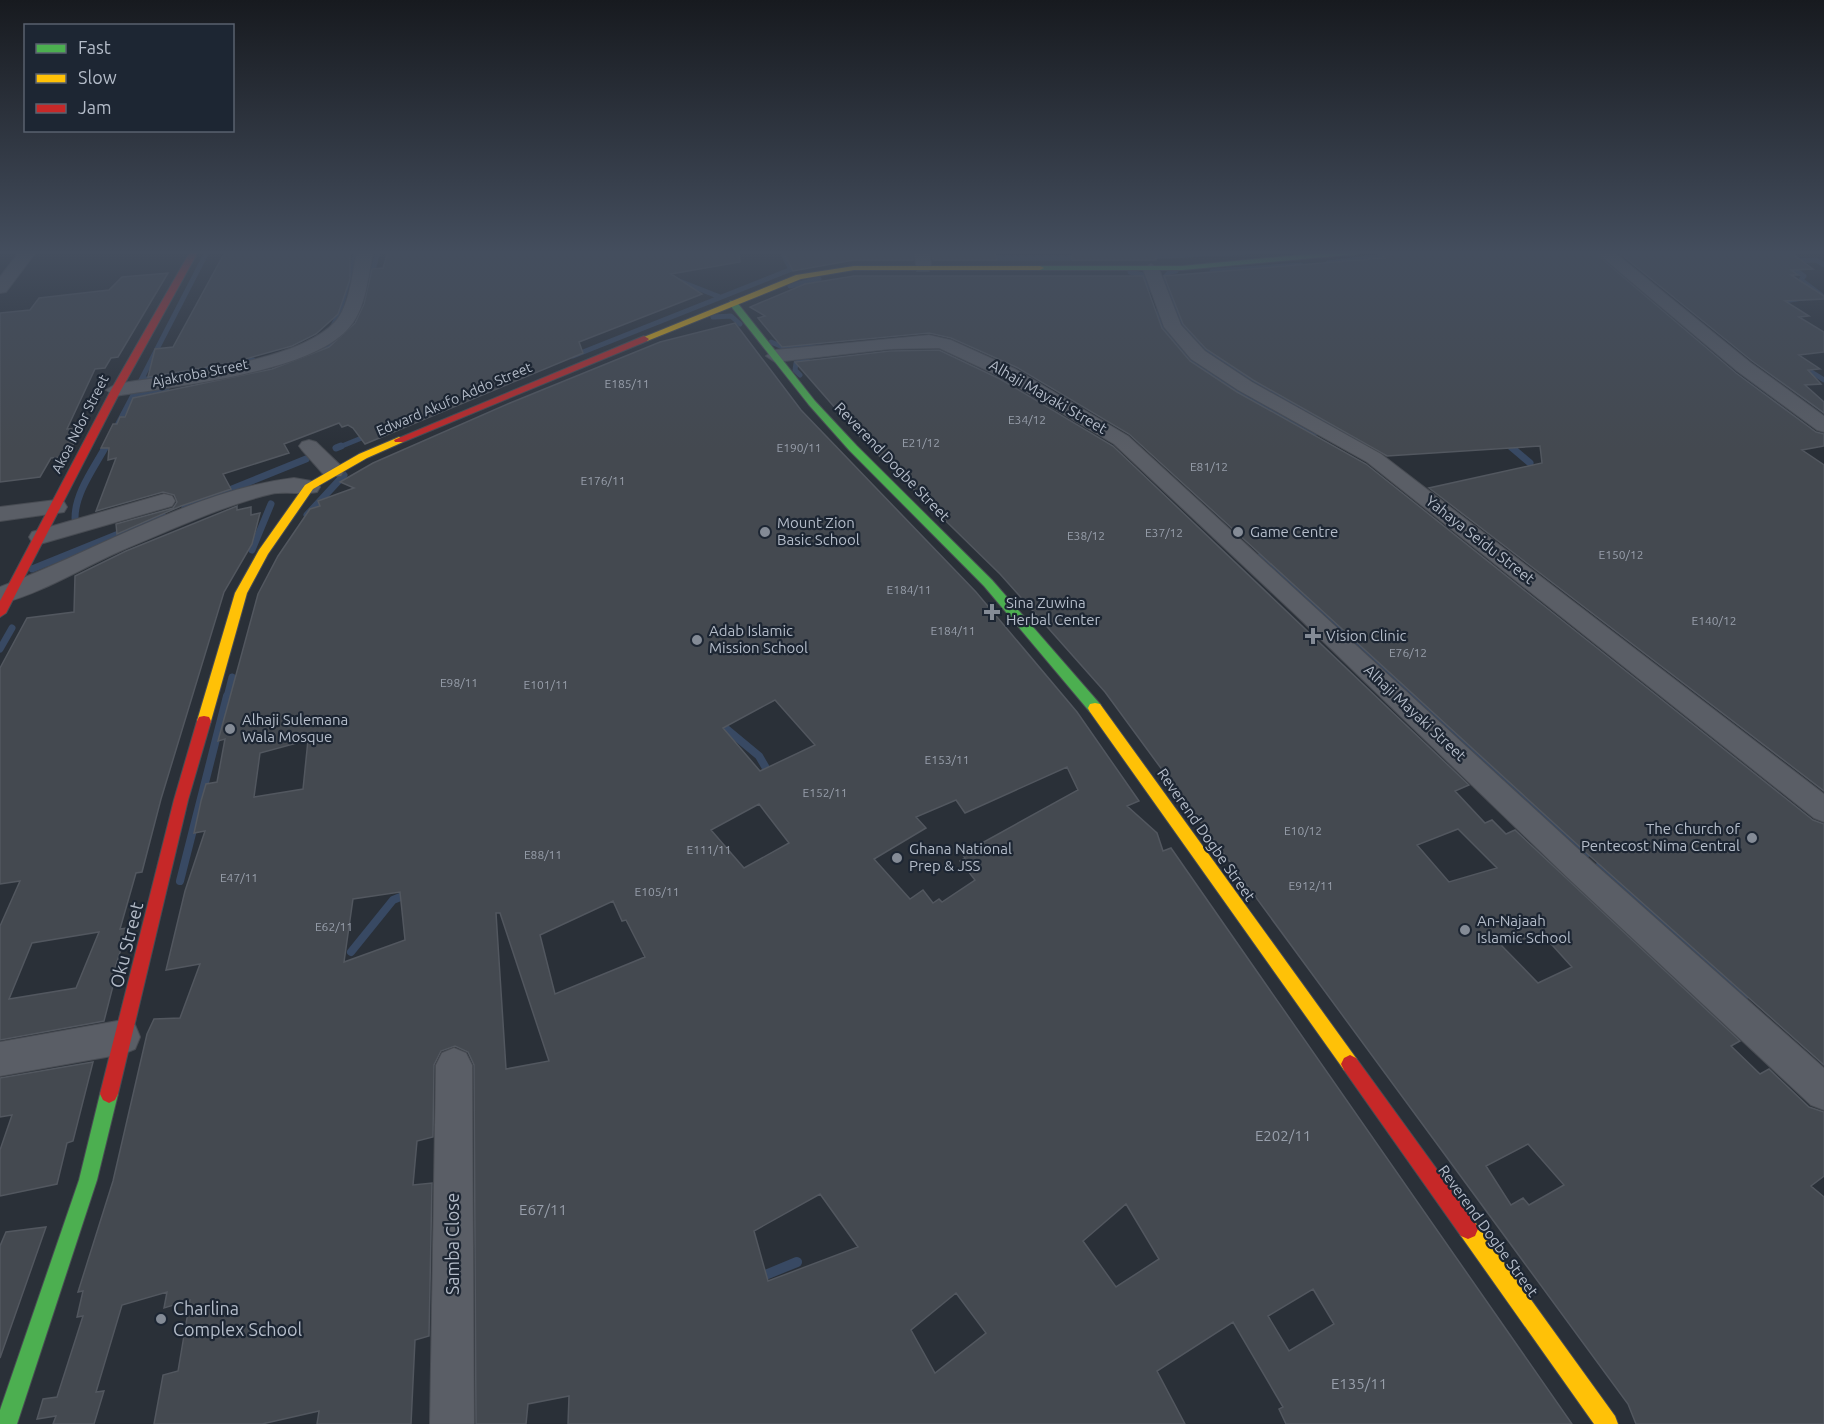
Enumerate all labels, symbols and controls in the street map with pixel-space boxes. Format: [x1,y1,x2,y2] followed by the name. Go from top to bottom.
[24,24,234,132] legend
[78,37,111,57] text: Fast
[78,67,117,87] text: Slow
[78,97,112,117] text: Jam
[150,356,250,390] street label: Ajakroba Street
[986,356,1110,437] street label: Alhaji Mayaki Street
[374,359,535,439] street label: Edward Akufo Addo Street
[48,372,112,476] street label: Akoa Ndor Street
[605,377,650,390] house number: E185/11
[831,399,954,525] street label: Reverend Dogbe Street
[1008,413,1046,426] house number: E34/12
[902,436,940,449] house number: E21/12
[777,441,822,454] house number: E190/11
[1190,460,1228,473] house number: E81/12
[581,474,626,487] house number: E176/11
[1423,492,1538,587] street label: Yahaya Seidu Street
[777,514,860,548] place label: Mount Zion Basic School
[1250,523,1338,540] place label: Game Centre
[758,525,772,539] marker: Mount Zion Basic School
[1231,525,1245,539] marker: Game Centre
[1145,526,1183,539] house number: E37/12
[1067,529,1105,542] house number: E38/12
[1599,548,1644,561] house number: E150/12
[887,583,932,596] house number: E184/11
[1006,594,1100,628] place label: Sina Zuwina Herbal Center
[983,603,1001,621] marker: Sina Zuwina Herbal Center
[1692,614,1737,627] house number: E140/12
[709,622,808,656] place label: Adab Islamic Mission School
[931,624,976,637] house number: E184/11
[1304,627,1322,645] marker: Vision Clinic
[1326,627,1407,644] place label: Vision Clinic
[690,633,704,647] marker: Adab Islamic Mission School
[1389,646,1427,659] house number: E76/12
[1361,661,1470,764] street label: Alhaji Mayaki Street
[440,676,478,689] house number: E98/11
[524,678,569,691] house number: E101/11
[242,711,348,745] place label: Alhaji Sulemana Wala Mosque
[223,722,237,736] marker: Alhaji Sulemana Wala Mosque
[925,753,970,766] house number: E153/11
[1154,765,1259,904] street label: Reverend Dogbe Street
[803,786,848,799] house number: E152/11
[1581,820,1740,854] place label: The Church of Pentecost Nima Central
[1284,824,1322,837] house number: E10/12
[1745,831,1759,845] marker: The Church of Pentecost Nima Central
[909,840,1012,874] place label: Ghana National Prep & JSS
[687,843,732,856] house number: E111/11
[524,848,562,861] house number: E88/11
[890,851,904,865] marker: Ghana National Prep & JSS
[220,871,258,884] house number: E47/11
[1289,879,1334,892] house number: E912/11
[635,885,680,898] house number: E105/11
[106,900,146,990] street label: Oku Street
[1477,912,1571,946] place label: An-Najaah Islamic School
[315,920,353,933] house number: E62/11
[1458,923,1472,937] marker: An-Najaah Islamic School
[1255,1127,1311,1144] house number: E202/11
[1435,1162,1542,1300] street label: Reverend Dogbe Street
[442,1193,462,1295] street label: Samba Close
[519,1201,567,1218] house number: E67/11
[173,1298,303,1339] place label: Charlina Complex School
[154,1312,168,1326] marker: Charlina Complex School
[1331,1375,1387,1392] house number: E135/11

